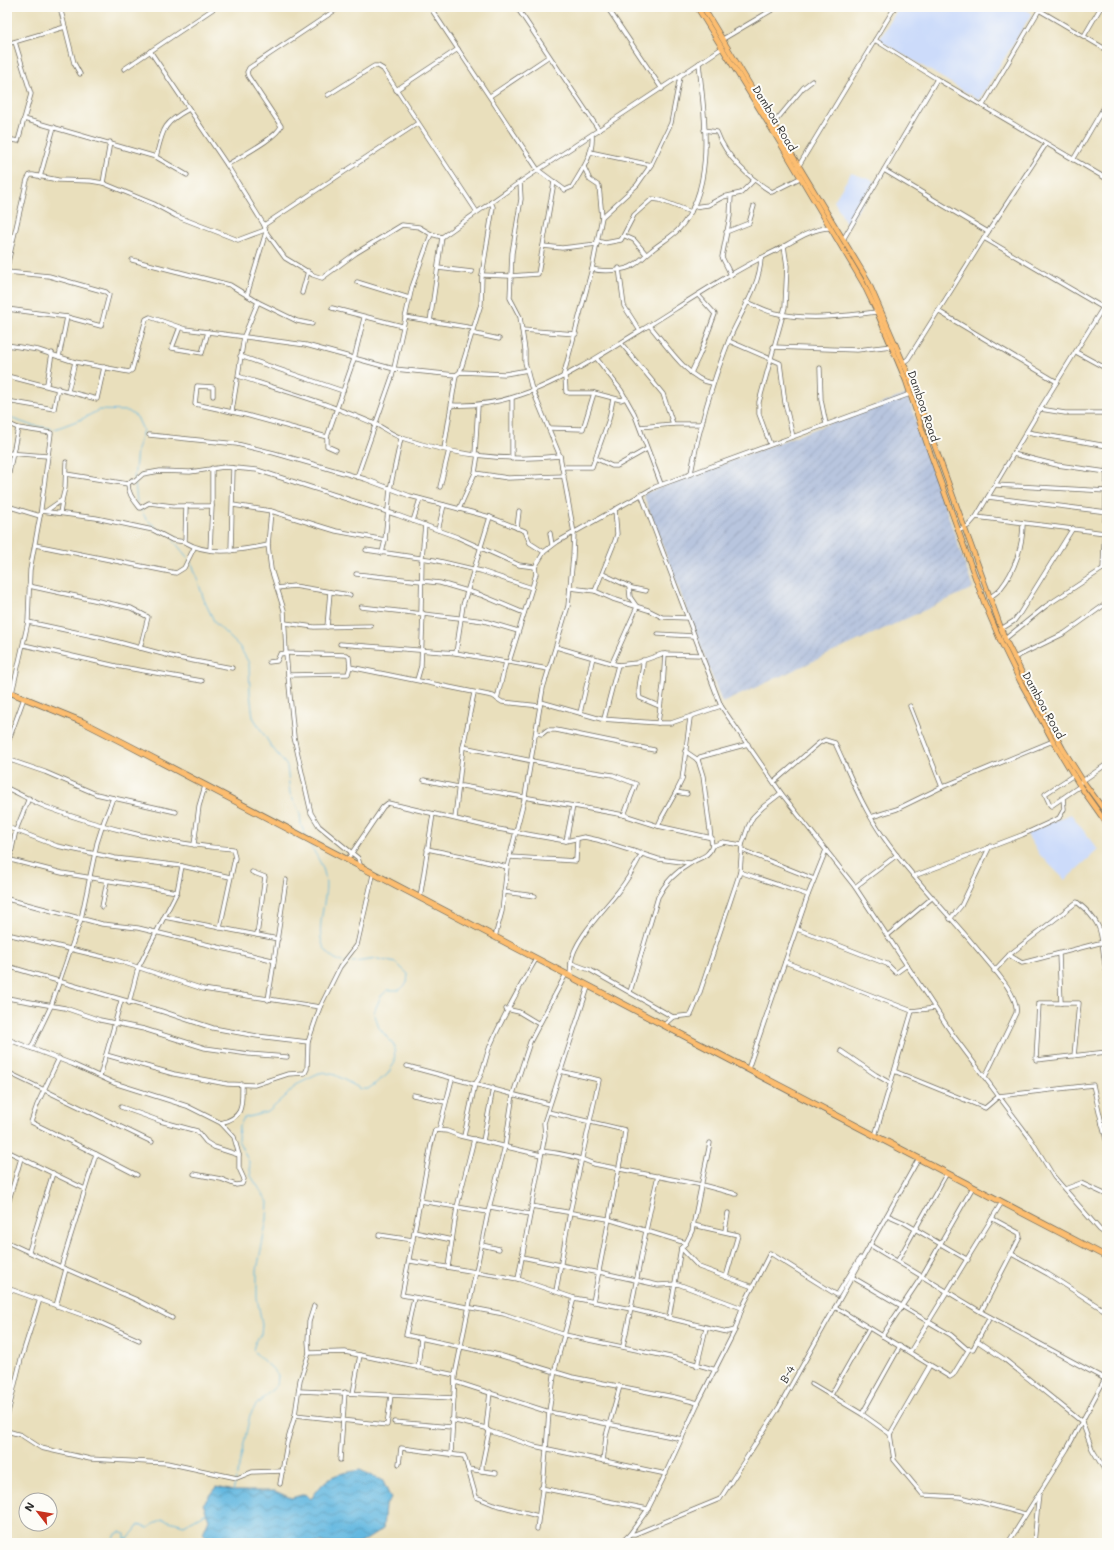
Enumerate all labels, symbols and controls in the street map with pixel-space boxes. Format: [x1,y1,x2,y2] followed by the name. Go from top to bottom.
[749,82,801,154] street label: Damboa Road
[905,368,943,444] street label: Damboa Road
[1019,669,1069,741] street label: Damboa Road
[776,1362,798,1385] street label: B-4
[18,1492,58,1532] north arrow
[20,1499,38,1514] text: N

